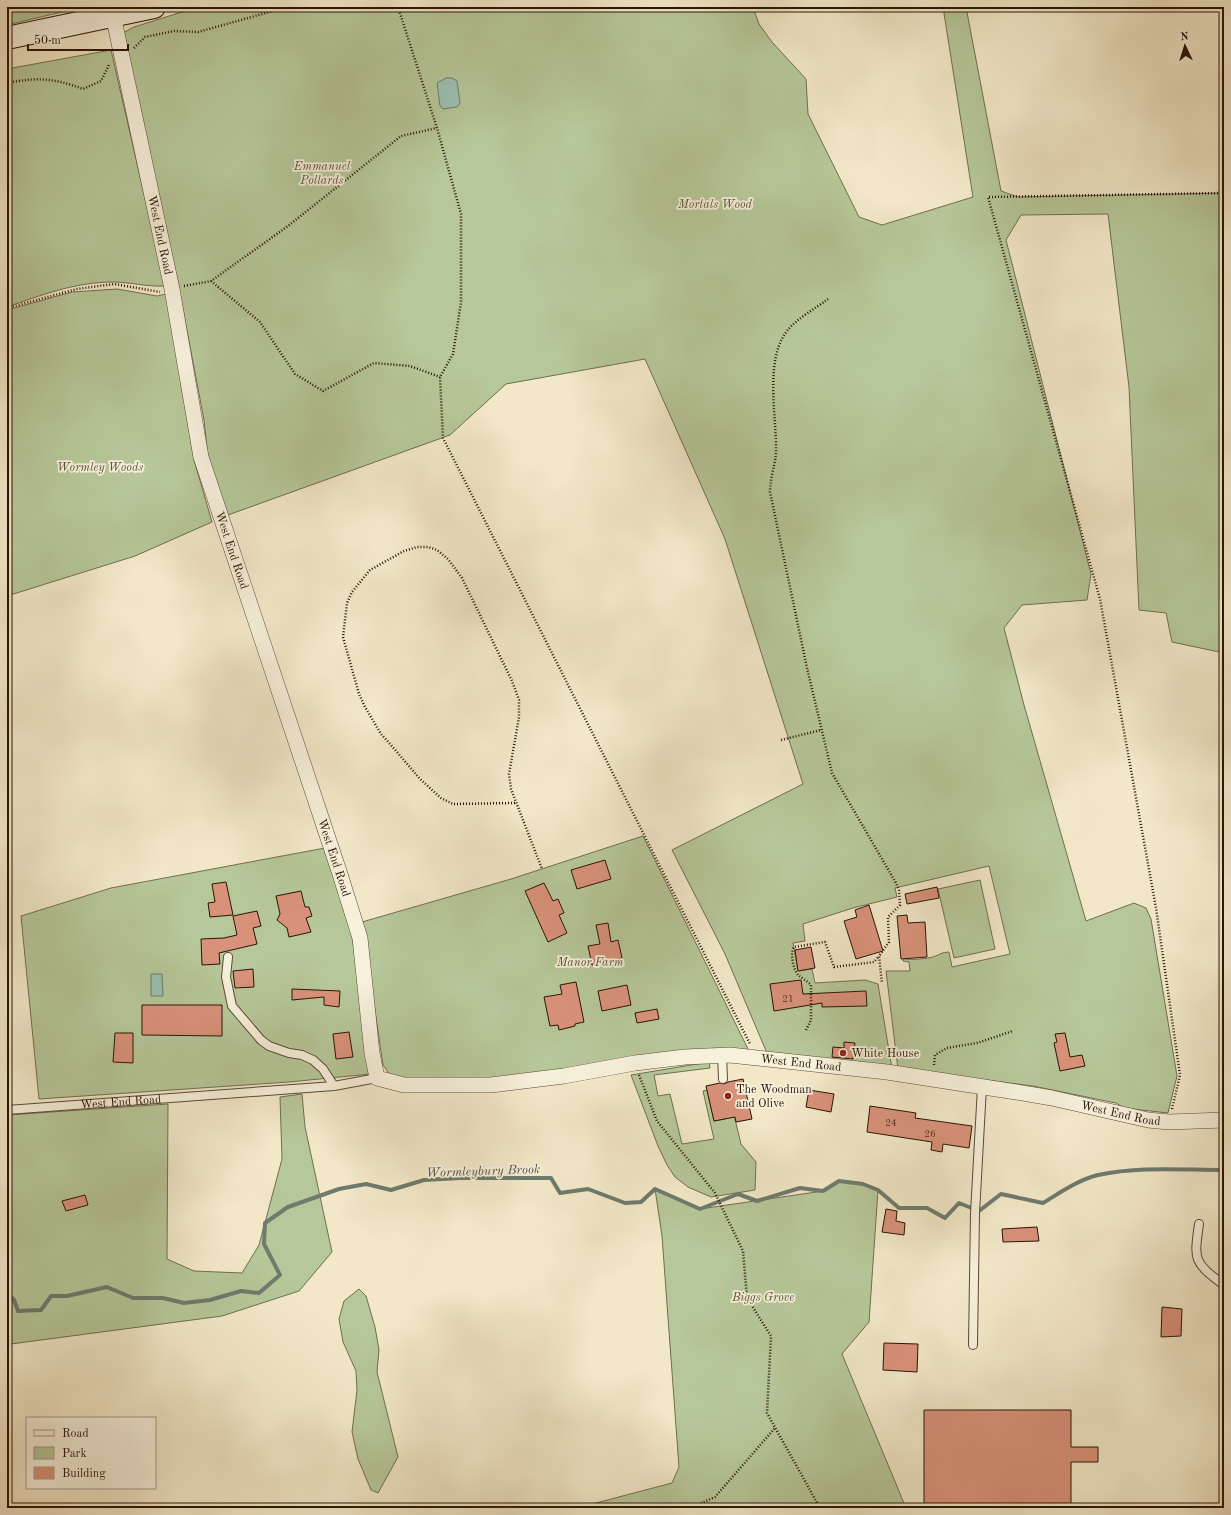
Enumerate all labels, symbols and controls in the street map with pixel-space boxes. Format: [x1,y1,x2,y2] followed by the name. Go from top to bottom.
[28,26,128,52] scale bar
[1165,26,1205,66] north arrow
[1180,32,1190,43] text: N
[34,34,61,47] text: 50 m
[293,161,351,187] park label: Emmanuel Pollards
[145,194,174,276] street label: West End Road
[677,199,753,211] park label: Mortals Wood
[57,462,143,474] park label: Wormley Woods
[213,510,250,591] street label: West End Road
[315,817,352,898] street label: West End Road
[556,957,624,969] park label: Manor Farm
[782,994,794,1004] house number: 21
[838,1048,848,1058] marker: White House
[851,1048,920,1060] place label: White House
[760,1053,842,1074] street label: West End Road
[736,1084,812,1110] place label: The Woodman and Olive
[723,1091,733,1101] marker: The Woodman and Olive
[80,1094,162,1112] street label: West End Road
[1080,1100,1161,1128] street label: West End Road
[885,1118,897,1128] house number: 24
[924,1129,936,1139] house number: 26
[426,1163,540,1180] water label: Wormleybury Brook
[731,1292,794,1304] park label: Biggs Grove
[26,1417,156,1489] legend
[62,1428,89,1440] text: Road
[62,1448,87,1460] text: Park
[62,1468,106,1480] text: Building

